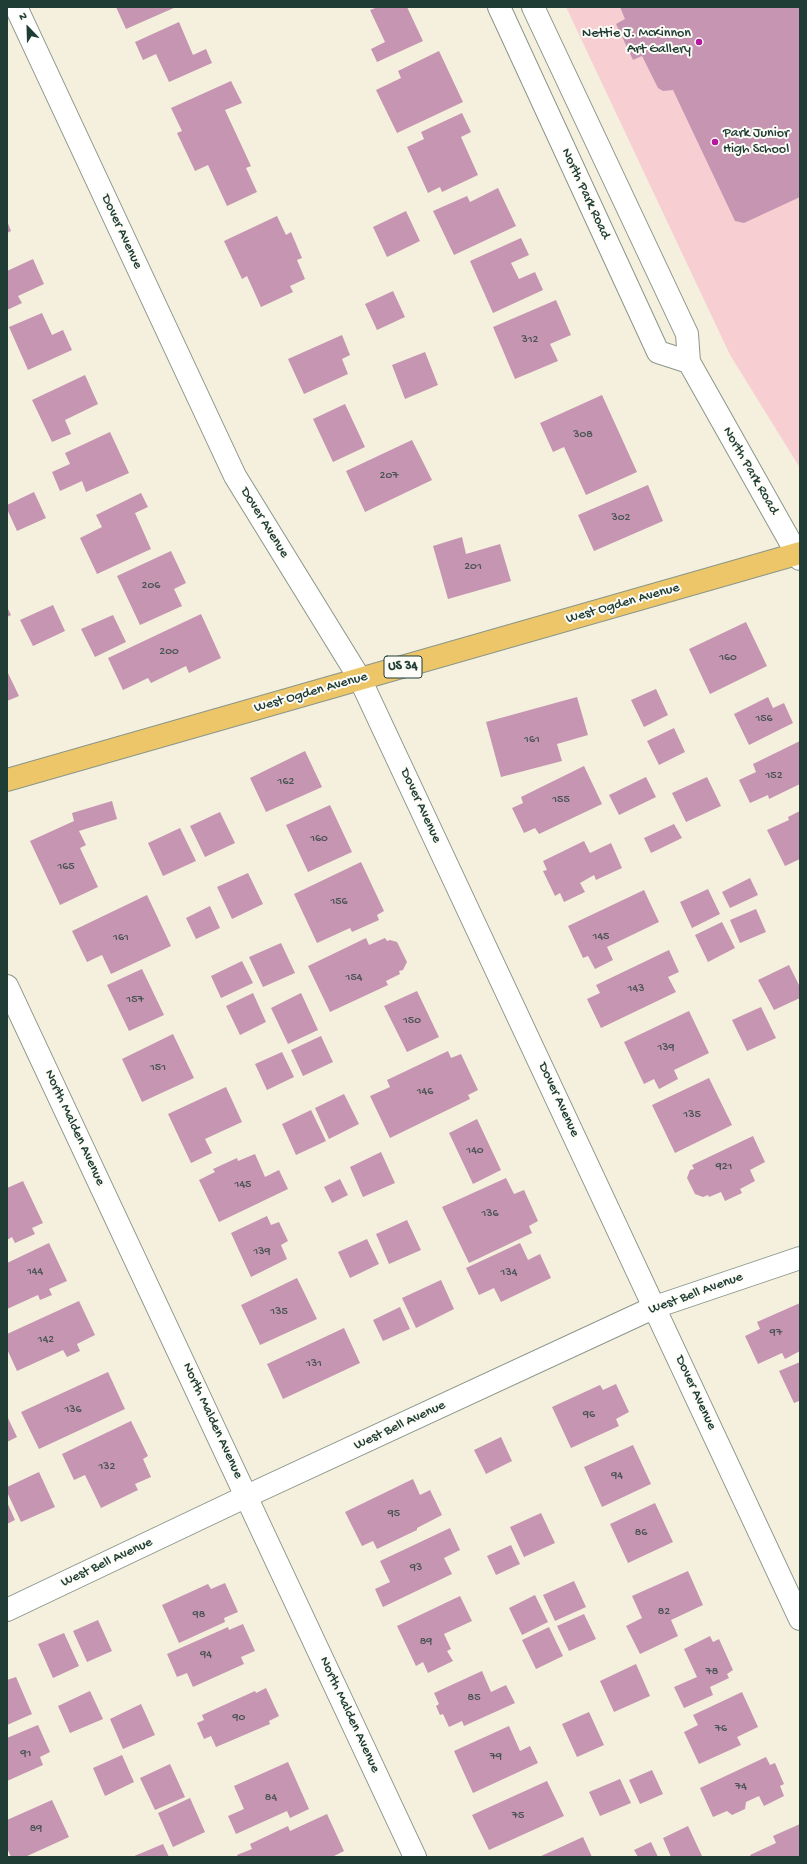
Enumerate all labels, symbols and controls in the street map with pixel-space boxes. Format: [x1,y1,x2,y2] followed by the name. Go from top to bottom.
[8,8,48,48] north arrow
[18,10,29,24] text: N
[582,26,691,58] place label: Nettie J. McKinnon Art Gallery
[694,37,704,47] marker: Nettie J. McKinnon Art Gallery
[723,126,789,158] place label: Park Junior High School
[710,137,720,147] marker: Park Junior High School
[557,146,613,242] street label: North Park Road
[96,192,146,272] street label: Dover Avenue
[522,333,538,347] house number: 312
[718,424,782,518] street label: North Park Road
[573,428,593,442] house number: 308
[380,469,398,483] house number: 207
[236,485,292,561] street label: Dover Avenue
[612,511,630,525] house number: 302
[464,560,482,574] house number: 201
[142,579,160,593] house number: 206
[564,580,682,628] street label: West Ogden Avenue
[159,645,179,659] house number: 200
[719,651,737,665] house number: 160
[384,656,422,678] road number: US 34
[252,669,370,717] street label: West Ogden Avenue
[755,712,773,726] house number: 156
[524,733,540,747] house number: 161
[395,766,445,846] street label: Dover Avenue
[765,769,783,783] house number: 152
[278,775,294,789] house number: 162
[552,793,570,807] house number: 155
[310,832,328,846] house number: 160
[57,860,75,874] house number: 165
[330,895,348,909] house number: 156
[593,930,609,944] house number: 145
[113,931,129,945] house number: 161
[346,971,362,985] house number: 154
[628,982,644,996] house number: 143
[126,993,144,1007] house number: 157
[403,1014,421,1028] house number: 150
[657,1041,675,1055] house number: 139
[533,1060,583,1140] street label: Dover Avenue
[150,1061,166,1075] house number: 151
[40,1067,108,1189] street label: North Malden Avenue
[417,1085,433,1099] house number: 146
[683,1108,701,1122] house number: 135
[466,1144,484,1158] house number: 140
[716,1160,732,1174] house number: 921
[235,1178,251,1192] house number: 145
[481,1207,499,1221] house number: 136
[253,1245,271,1259] house number: 139
[27,1265,43,1279] house number: 144
[501,1266,517,1280] house number: 134
[646,1269,746,1319] street label: West Bell Avenue
[270,1305,288,1319] house number: 135
[770,1326,782,1340] house number: 97
[38,1333,54,1347] house number: 142
[670,1353,720,1433] street label: Dover Avenue
[306,1357,322,1371] house number: 131
[178,1360,246,1482] street label: North Malden Avenue
[351,1397,449,1455] street label: West Bell Avenue
[64,1403,82,1417] house number: 136
[583,1408,595,1422] house number: 96
[99,1460,115,1474] house number: 132
[611,1469,623,1483] house number: 94
[388,1507,400,1521] house number: 95
[635,1526,647,1540] house number: 86
[58,1534,156,1592] street label: West Bell Avenue
[410,1561,422,1575] house number: 93
[658,1605,670,1619] house number: 82
[193,1608,205,1622] house number: 98
[420,1635,432,1649] house number: 89
[200,1648,212,1662] house number: 94
[315,1654,383,1776] street label: North Malden Avenue
[706,1665,718,1679] house number: 78
[468,1691,480,1705] house number: 85
[233,1711,245,1725] house number: 90
[715,1722,727,1736] house number: 76
[21,1747,31,1761] house number: 91
[490,1750,502,1764] house number: 79
[735,1780,747,1794] house number: 74
[265,1791,277,1805] house number: 84
[512,1809,524,1823] house number: 75
[30,1822,42,1836] house number: 89

